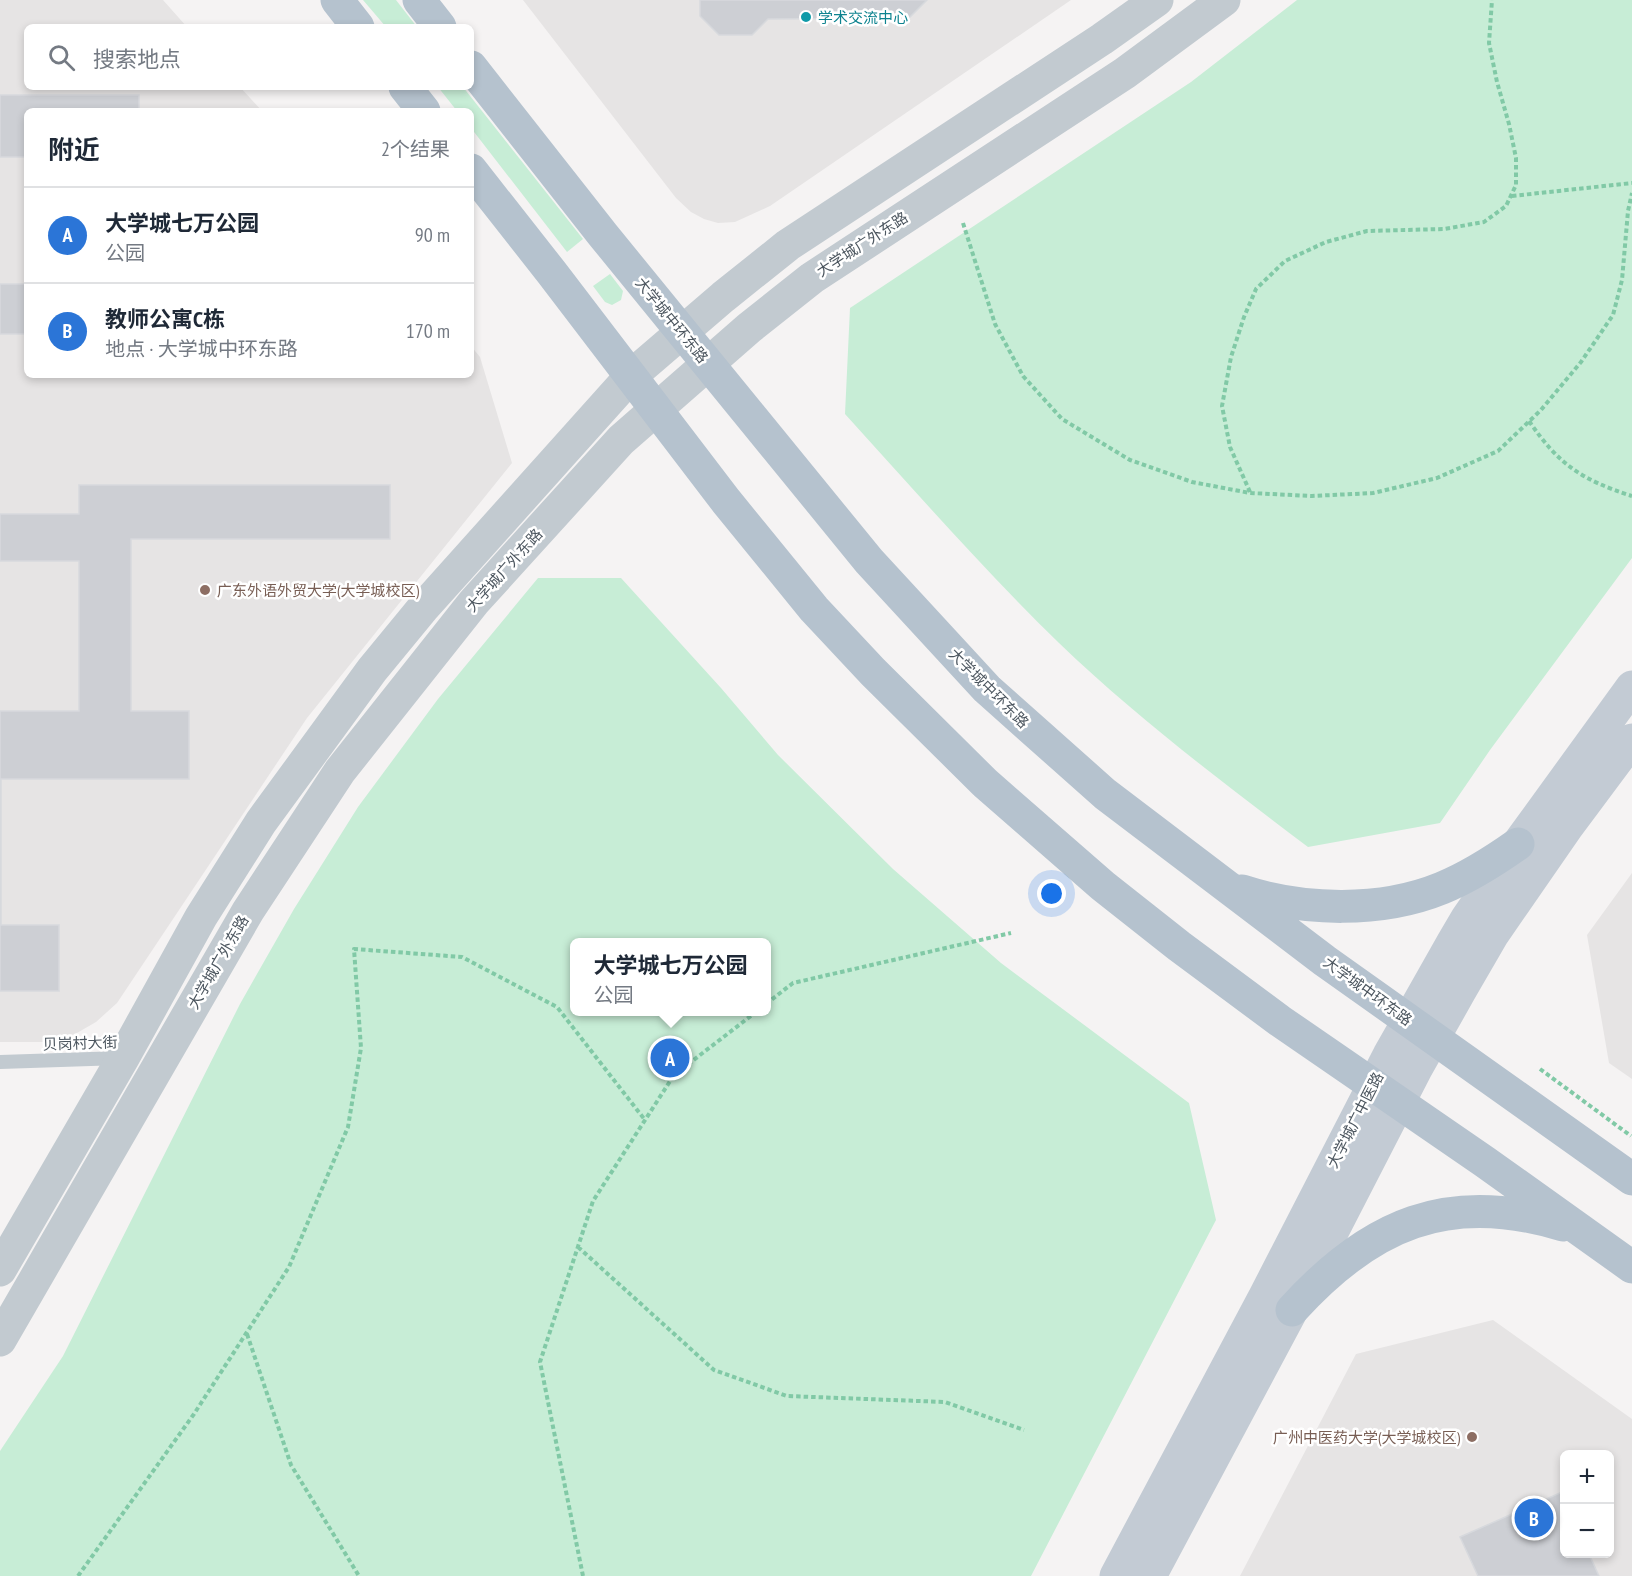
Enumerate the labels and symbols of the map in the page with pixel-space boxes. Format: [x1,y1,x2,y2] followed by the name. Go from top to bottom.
[818,8,908,27] place label: 学术交流中心
[799,10,813,24] marker: 学术交流中心
[813,207,911,281] street label: 大学城广外东路
[632,273,712,367] street label: 大学城中环东路
[462,525,546,615] street label: 大学城广外东路
[217,581,419,600] place label: 广东外语外贸大学(大学城校区)
[198,583,212,597] marker: 广东外语外贸大学(大学城校区)
[945,644,1033,732] street label: 大学城中环东路
[1037,879,1066,908] your location
[184,912,252,1012] street label: 大学城广外东路
[1320,952,1416,1030] street label: 大学城中环东路
[42,1032,118,1054] street label: 贝岗村大街
[650,1036,690,1080] pin: A
[1323,1069,1387,1171] street label: 大学城广中医路
[1273,1428,1460,1447] place label: 广州中医药大学(大学城校区)
[1465,1430,1479,1444] marker: 广州中医药大学(大学城校区)
[1514,1496,1553,1540] pin: B

